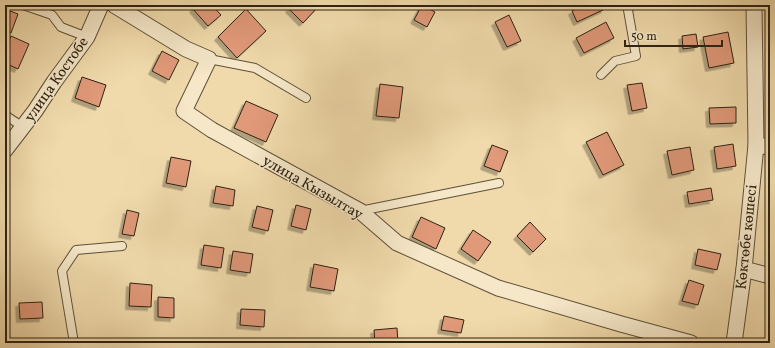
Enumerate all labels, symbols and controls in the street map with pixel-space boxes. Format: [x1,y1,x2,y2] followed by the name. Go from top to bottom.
[625,22,722,48] scale bar
[631,29,657,45] text: 50 m
[20,33,94,127] street label: улица Костобе
[258,151,366,226] street label: улица Кызылтау
[732,184,763,291] street label: Көктөбе көшесі

